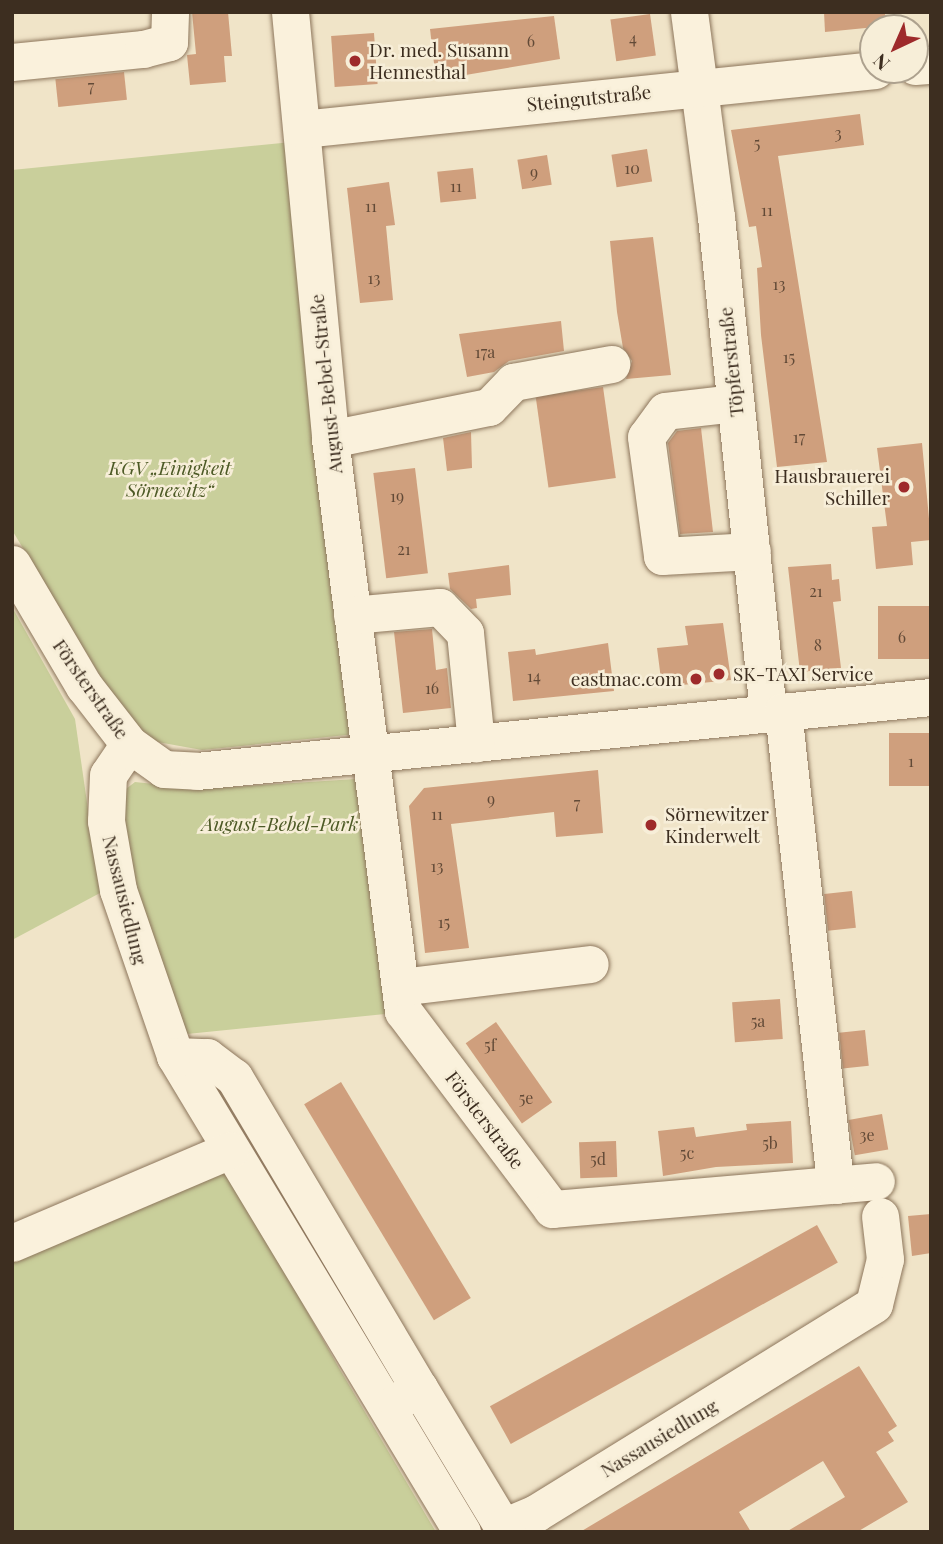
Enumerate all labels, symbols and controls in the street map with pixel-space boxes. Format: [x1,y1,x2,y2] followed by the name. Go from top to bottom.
[859,14,929,84] north arrow
[629,28,637,48] house number: 4
[527,31,535,51] house number: 6
[369,39,509,83] place label: Dr. med. Susann Hennesthal
[867,49,895,77] text: N
[347,53,363,69] marker: Dr. med. Susann Hennesthal
[88,76,94,96] house number: 7
[526,80,652,116] street label: Steingutstraße
[834,123,842,143] house number: 3
[754,133,760,153] house number: 5
[624,158,640,178] house number: 10
[530,162,538,182] house number: 9
[450,176,462,196] house number: 11
[365,196,377,216] house number: 11
[761,200,773,220] house number: 11
[368,268,380,288] house number: 13
[773,274,785,294] house number: 13
[305,293,347,475] street label: August-Bebel-Straße
[714,306,748,418] street label: Töpferstraße
[475,342,495,362] house number: 17a
[783,347,795,367] house number: 15
[793,427,805,447] house number: 17
[108,457,232,501] park label: KGV „Einigkeit Sörnewitz“
[774,465,890,509] place label: Hausbrauerei Schiller
[896,479,912,495] marker: Hausbrauerei Schiller
[390,486,404,506] house number: 19
[397,539,411,559] house number: 21
[809,581,823,601] house number: 21
[898,627,906,647] house number: 6
[48,635,134,743] street label: Försterstraße
[814,635,822,655] house number: 8
[733,663,873,685] place label: SK-TAXI Service
[527,666,541,686] house number: 14
[711,666,727,682] marker: SK-TAXI Service
[571,668,682,690] place label: eastmac.com
[688,671,704,687] marker: eastmac.com
[425,678,439,698] house number: 16
[908,751,914,771] house number: 1
[487,789,495,809] house number: 9
[574,793,580,813] house number: 7
[665,803,769,847] place label: Sörnewitzer Kinderwelt
[431,804,443,824] house number: 11
[202,813,358,835] park label: August-Bebel-Park
[643,817,659,833] marker: Sörnewitzer Kinderwelt
[98,833,152,967] street label: Nassausiedlung
[431,856,443,876] house number: 13
[438,912,450,932] house number: 15
[751,1011,765,1031] house number: 5a
[484,1035,496,1055] house number: 5f
[441,1067,529,1173] street label: Försterstraße
[519,1088,533,1108] house number: 5e
[859,1125,875,1145] house number: 3e
[762,1133,778,1153] house number: 5b
[680,1143,694,1163] house number: 5c
[590,1149,606,1169] house number: 5d
[596,1394,722,1482] street label: Nassausiedlung

